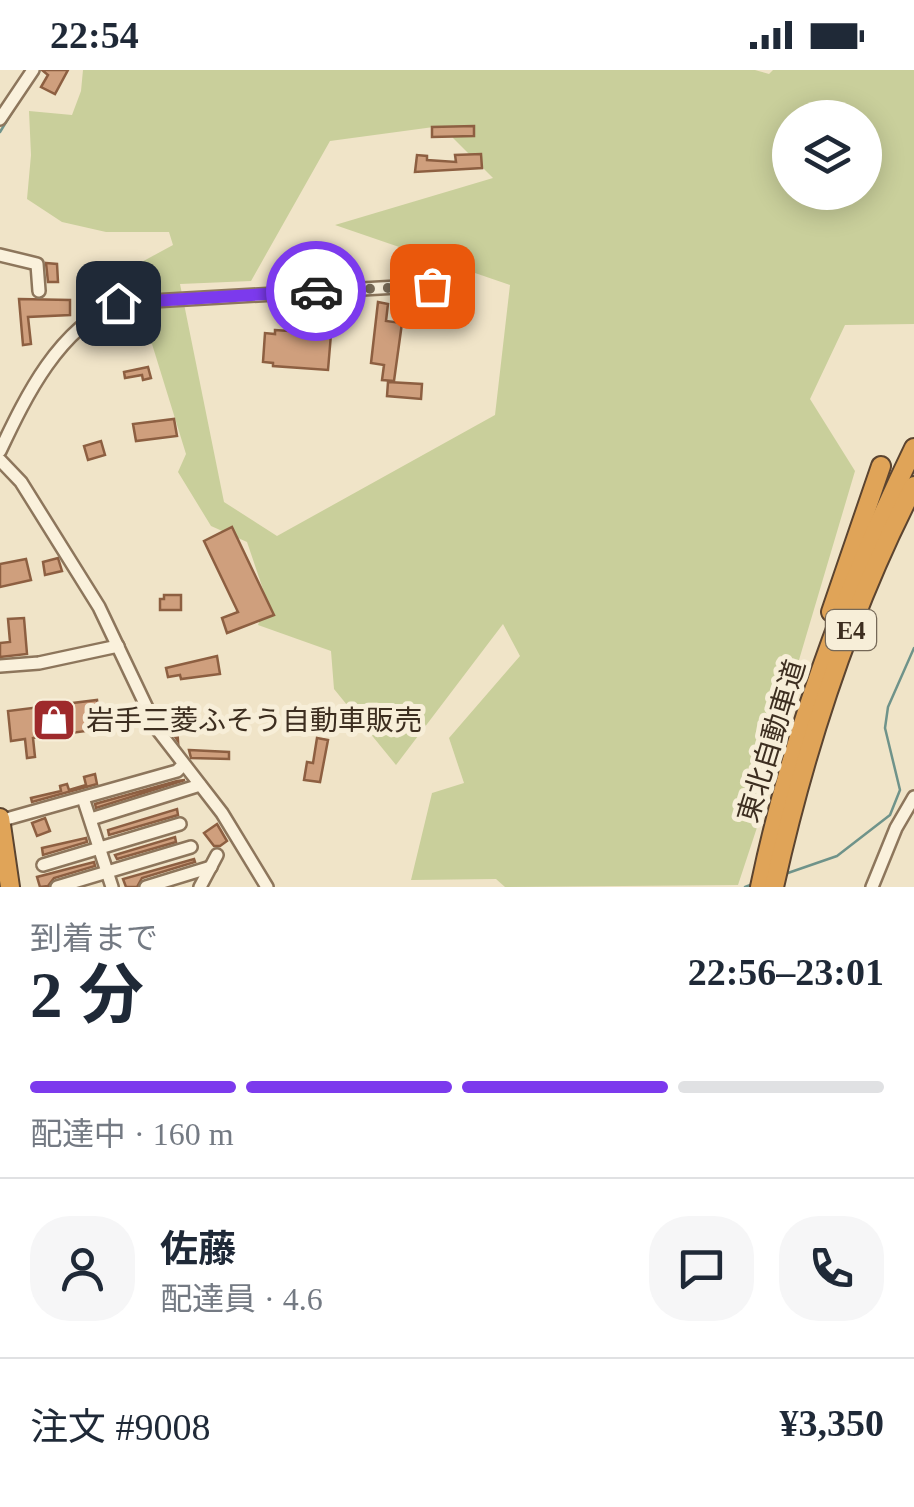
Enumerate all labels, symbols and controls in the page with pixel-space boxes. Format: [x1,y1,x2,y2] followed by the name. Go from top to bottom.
[50,14,139,56] text: 22:54
[772,100,882,210] map controls
[772,100,882,210] button: layers
[266,241,366,341] courier
[390,244,475,329] pin
[405,259,460,314] icon: bag
[76,261,161,346] pin
[289,264,344,319] icon: car
[91,276,146,331] icon: home
[826,610,876,650] road number: E4
[732,656,811,826] street label: 東北自動車道
[31,697,77,743] shop icon: 岩手三菱ふそう自動車販売
[86,705,422,736] place label: 岩手三菱ふそう自動車販売
[30,920,158,956] text: 到着まで
[688,951,884,993] text: 22:56–23:01
[30,959,144,1031] text: 2 分
[30,1116,234,1152] text: 配達中 · 160 m
[30,1216,135,1321] button: person
[649,1216,754,1321] button: chat
[779,1216,884,1321] button: phone
[160,1228,236,1270] text: 佐藤
[160,1281,323,1317] text: 配達員 · 4.6
[780,1402,884,1444] text: ¥3,350
[30,1406,211,1448] text: 注文 #9008

